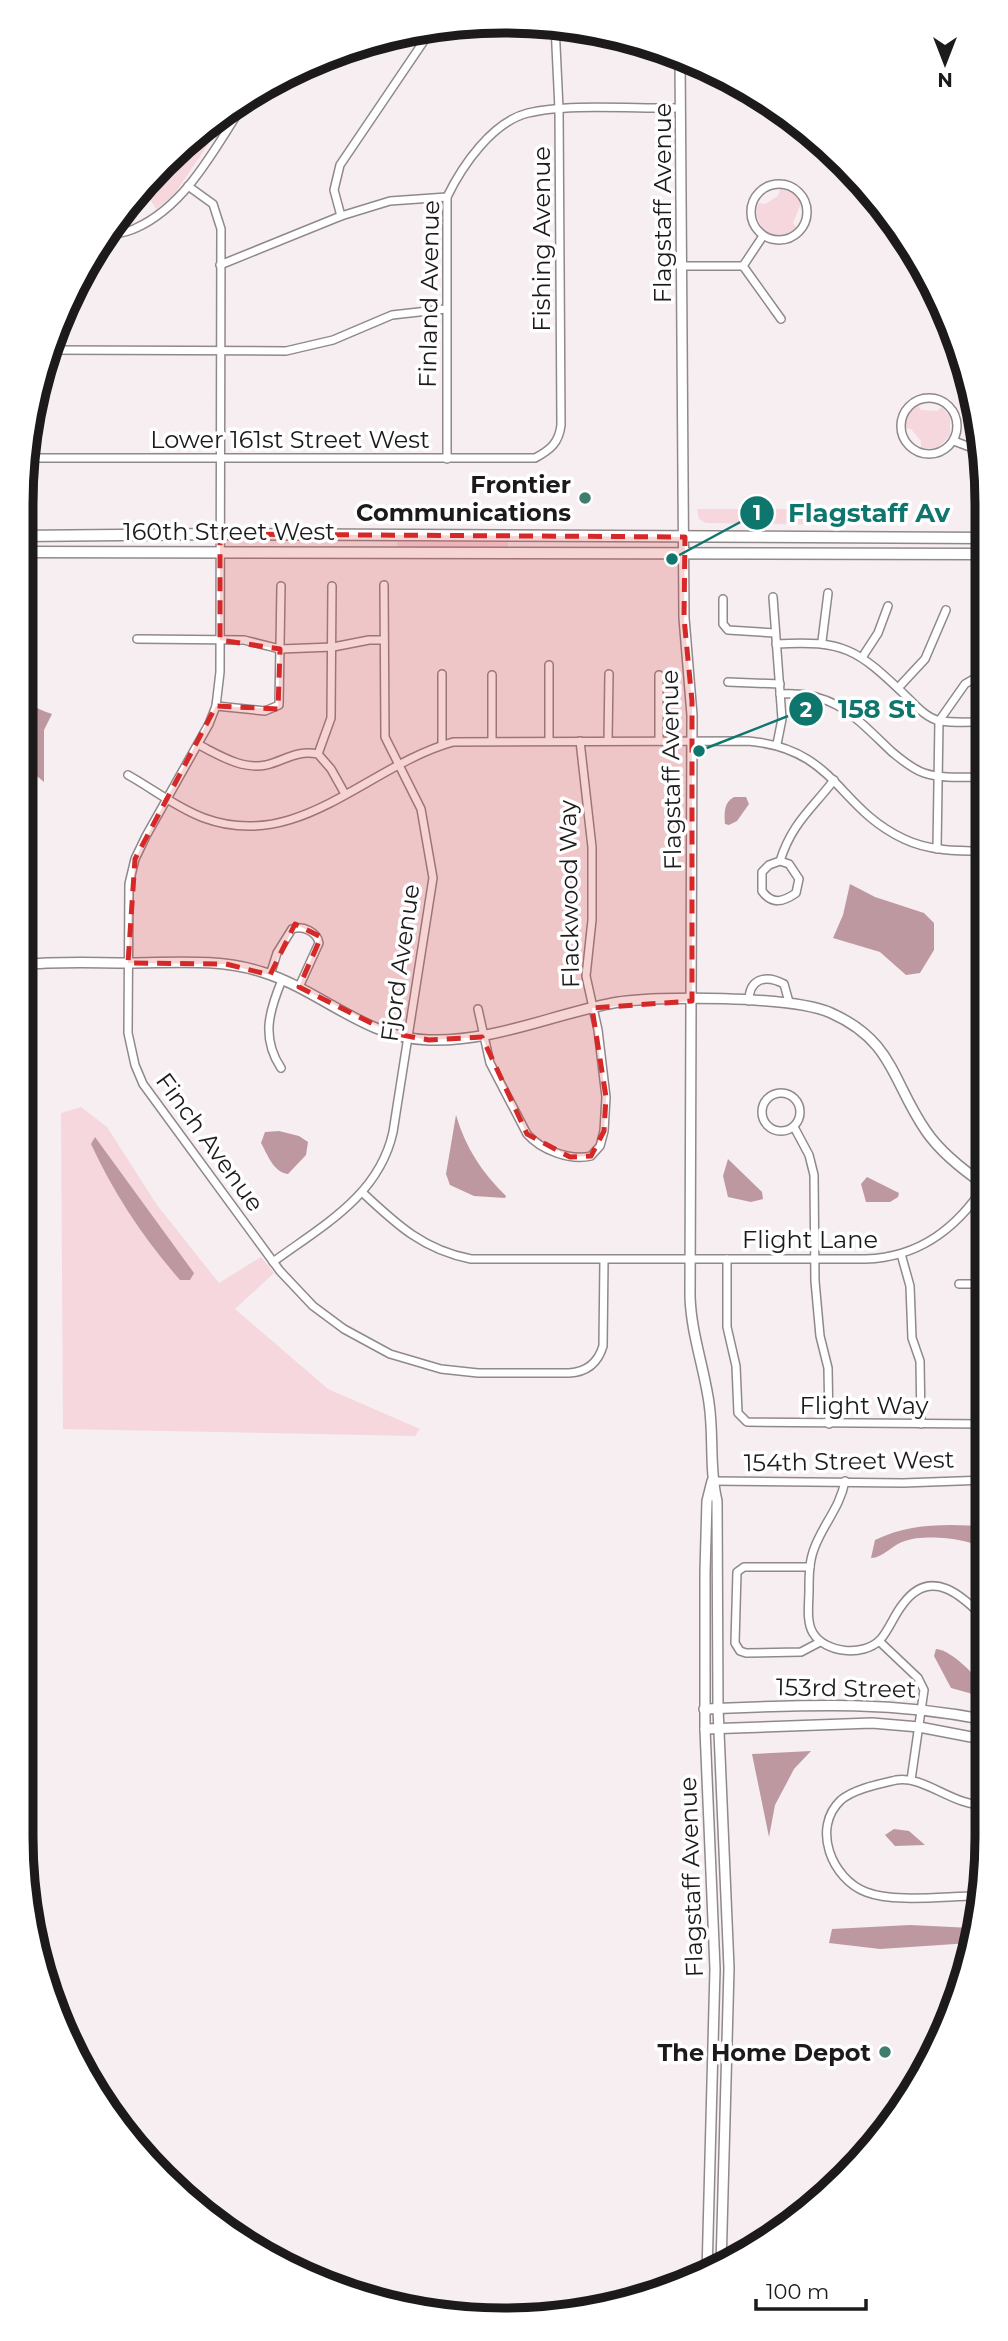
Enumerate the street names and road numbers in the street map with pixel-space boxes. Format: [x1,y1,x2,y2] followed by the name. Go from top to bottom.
[648,103,677,303] street label: Flagstaff Avenue
[527,146,556,332] street label: Fishing Avenue
[413,200,445,388] street label: Finland Avenue
[150,425,430,454] street label: Lower 161st Street West
[123,517,335,546] street label: 160th Street West
[655,669,687,871] street label: Flagstaff Avenue
[553,800,585,988] street label: Flackwood Way
[375,882,425,1044] street label: Fjord Avenue
[150,1067,270,1217] street label: Finch Avenue
[742,1225,878,1254] street label: Flight Lane
[800,1391,928,1420] street label: Flight Way
[744,1445,955,1477] street label: 154th Street West
[776,1672,917,1704] street label: 153rd Street
[673,1776,709,1978] street label: Flagstaff Avenue

